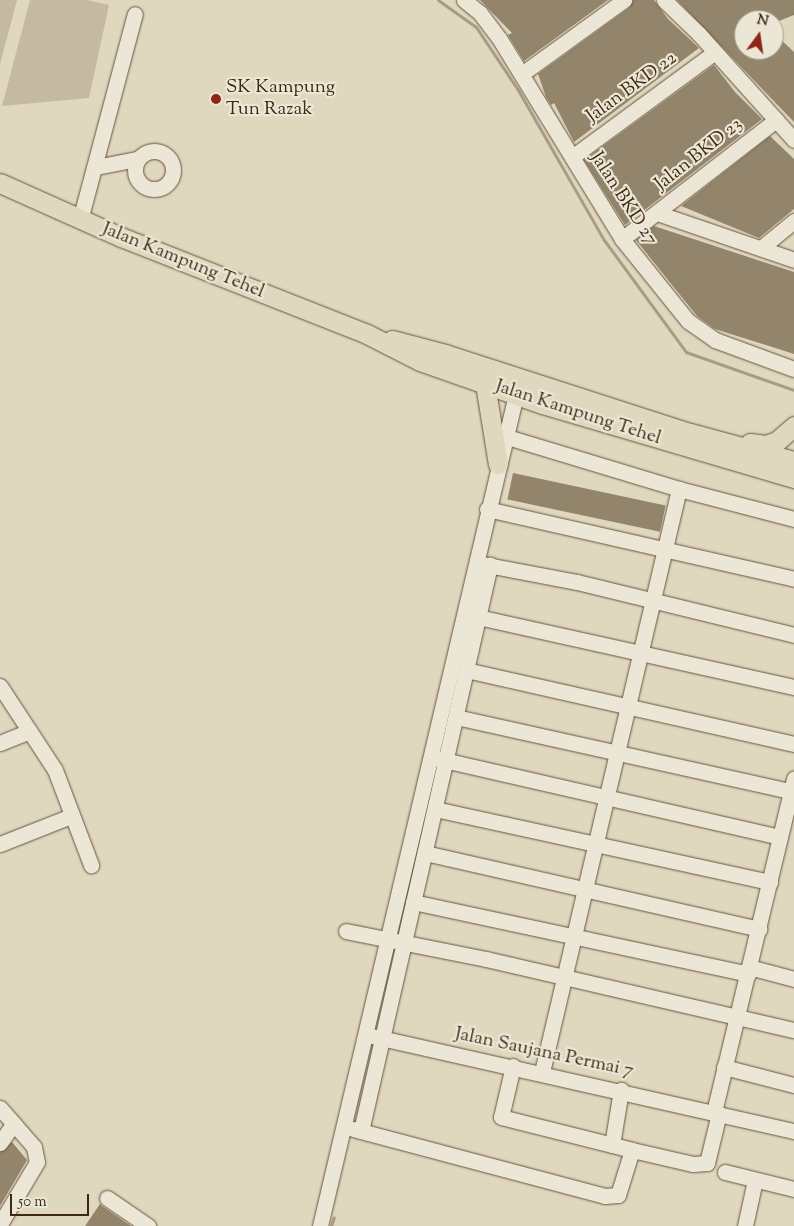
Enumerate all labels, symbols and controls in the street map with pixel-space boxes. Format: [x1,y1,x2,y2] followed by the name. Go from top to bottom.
[734,10,784,60] north arrow
[755,10,770,32] text: N
[582,48,682,128] street label: Jalan BKD 22
[226,77,335,121] place label: SK Kampung Tun Razak
[210,93,222,105] marker: SK Kampung Tun Razak
[651,114,747,196] street label: Jalan BKD 23
[584,148,662,250] street label: Jalan BKD 27
[99,218,267,304] street label: Jalan Kampung Tehel
[492,375,664,451] street label: Jalan Kampung Tehel
[453,1023,635,1083] street label: Jalan Saujana Permai 7
[12,1184,91,1216] scale bar
[18,1192,47,1213] text: 50 m

